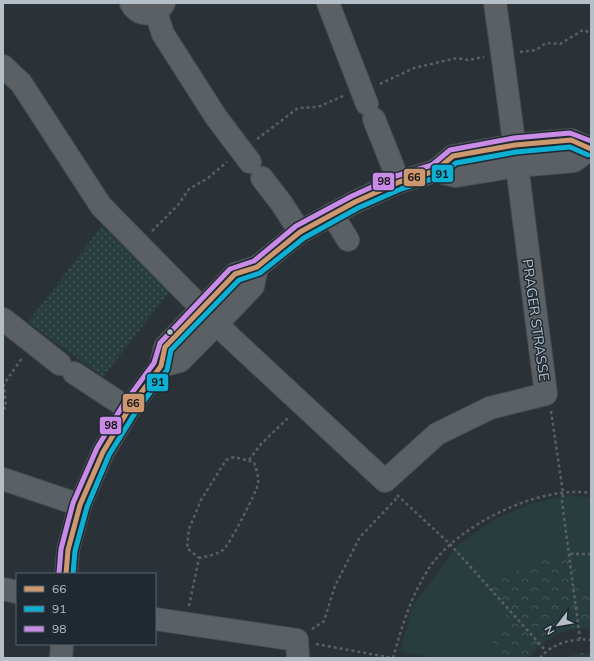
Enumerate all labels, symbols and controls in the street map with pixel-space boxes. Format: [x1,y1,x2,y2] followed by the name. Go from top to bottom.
[431,164,454,183] line badge: 91
[435,167,449,181] text: 91
[403,168,426,187] line badge: 66
[407,170,421,184] text: 66
[372,172,395,191] line badge: 98
[377,174,391,188] text: 98
[519,258,553,382] street label: PRAGER STRASSE
[165,327,175,337] unlabelled marker
[146,373,169,392] line badge: 91
[151,375,165,389] text: 91
[122,393,145,413] line badge: 66
[126,396,140,410] text: 66
[99,416,122,435] line badge: 98
[104,418,118,432] text: 98
[16,573,156,645] legend
[52,581,66,596] text: 66
[52,601,66,616] text: 91
[538,605,578,645] north arrow
[52,621,66,636] text: 98
[541,623,558,637] text: N

